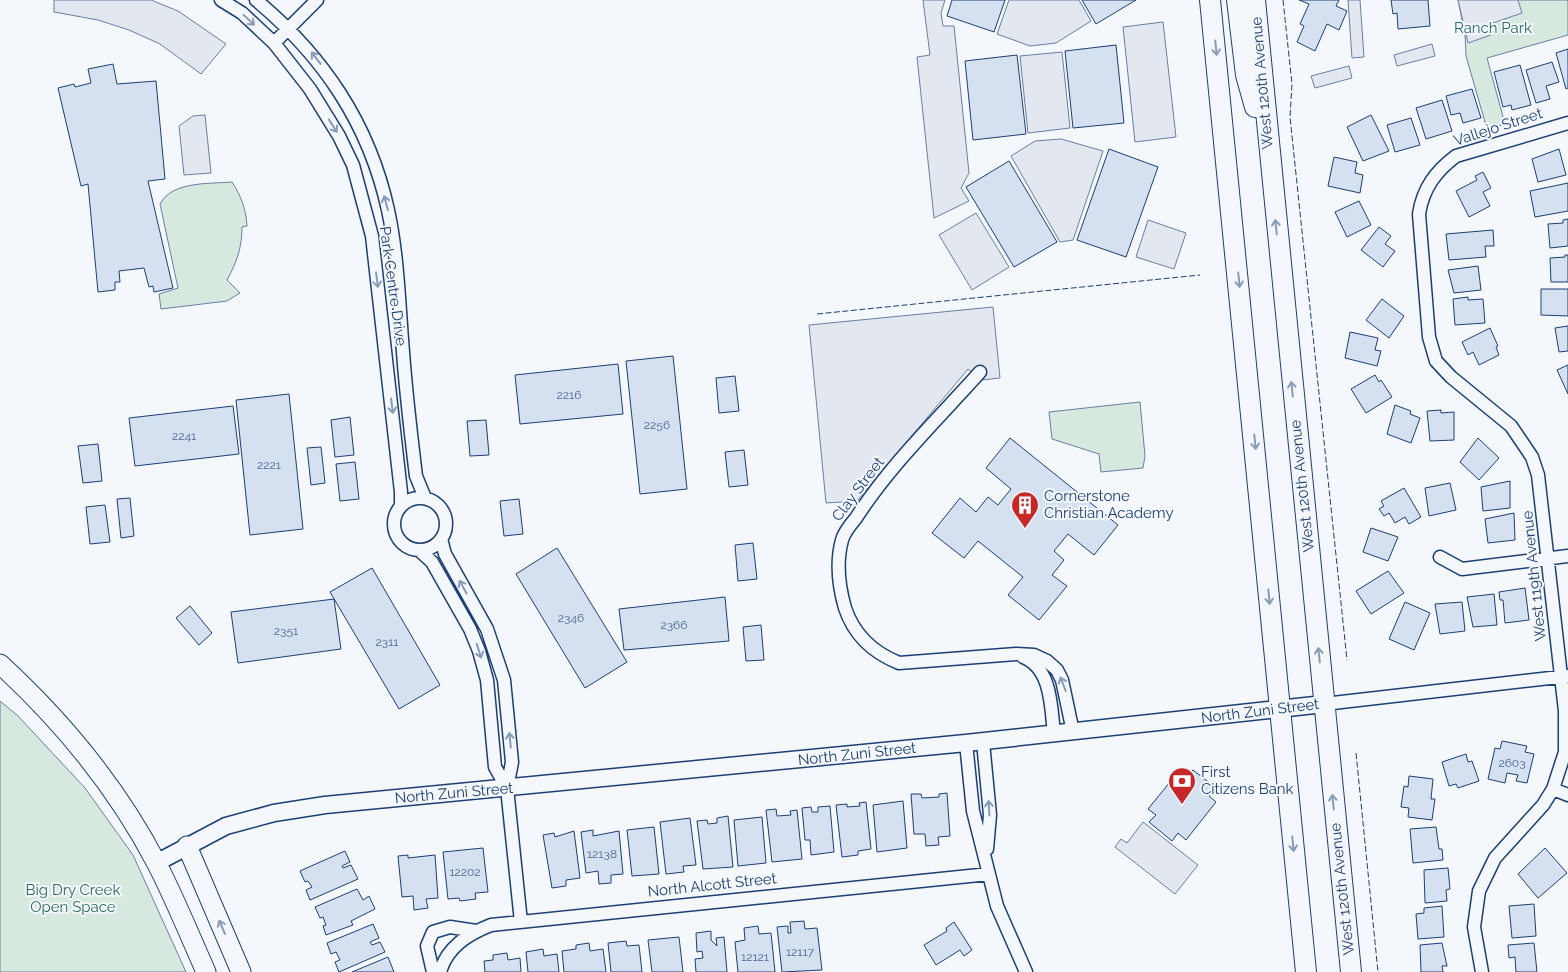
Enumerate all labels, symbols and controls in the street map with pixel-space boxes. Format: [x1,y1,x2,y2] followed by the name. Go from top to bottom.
[243,14,256,26] one-way arrow
[1247,16,1277,150] street label: West 120th Avenue
[1454,19,1532,37] park label: Ranch Park
[1211,40,1221,56] one-way arrow
[310,52,321,65] one-way arrow
[1451,104,1545,150] street label: Vallejo Street
[328,118,338,132] one-way arrow
[381,196,391,212] one-way arrow
[1271,220,1281,236] one-way arrow
[376,225,410,347] street label: Park Centre Drive
[372,272,382,288] one-way arrow
[1234,272,1243,288] one-way arrow
[1287,381,1297,397] one-way arrow
[557,388,581,402] house number: 2216
[387,398,397,414] one-way arrow
[644,418,670,432] house number: 2256
[1286,419,1318,553] street label: West 120th Avenue
[172,429,196,443] house number: 2241
[1250,433,1259,449] one-way arrow
[828,453,888,525] street label: Clay Street
[257,458,281,472] house number: 2221
[1044,487,1174,522] place label: Cornerstone Christian Academy
[1010,490,1040,529] building icon: Cornerstone Christian Academy
[1518,510,1550,642] street label: West 119th Avenue
[458,579,468,594] one-way arrow
[1264,589,1274,605] one-way arrow
[558,611,584,625] house number: 2346
[660,618,688,632] house number: 2366
[274,624,298,638] house number: 2351
[376,635,398,649] house number: 2311
[474,643,484,659] one-way arrow
[1314,648,1323,664] one-way arrow
[1058,677,1067,693] one-way arrow
[1200,695,1320,727] street label: North Zuni Street
[505,732,515,748] one-way arrow
[797,739,917,769] street label: North Zuni Street
[1498,756,1526,770] house number: 2603
[1201,763,1294,798] place label: First Citizens Bank
[1167,766,1197,805] bank icon: First Citizens Bank
[394,779,514,807] street label: North Zuni Street
[1329,794,1338,810] one-way arrow
[984,800,994,816] one-way arrow
[1326,822,1358,956] street label: West 120th Avenue
[1288,836,1298,852] one-way arrow
[587,847,617,861] house number: 12138
[449,865,481,879] house number: 12202
[647,869,777,901] street label: North Alcott Street
[26,881,120,916] park label: Big Dry Creek Open Space
[216,920,226,935] one-way arrow
[786,945,815,959] house number: 12117
[741,950,769,964] house number: 12121

